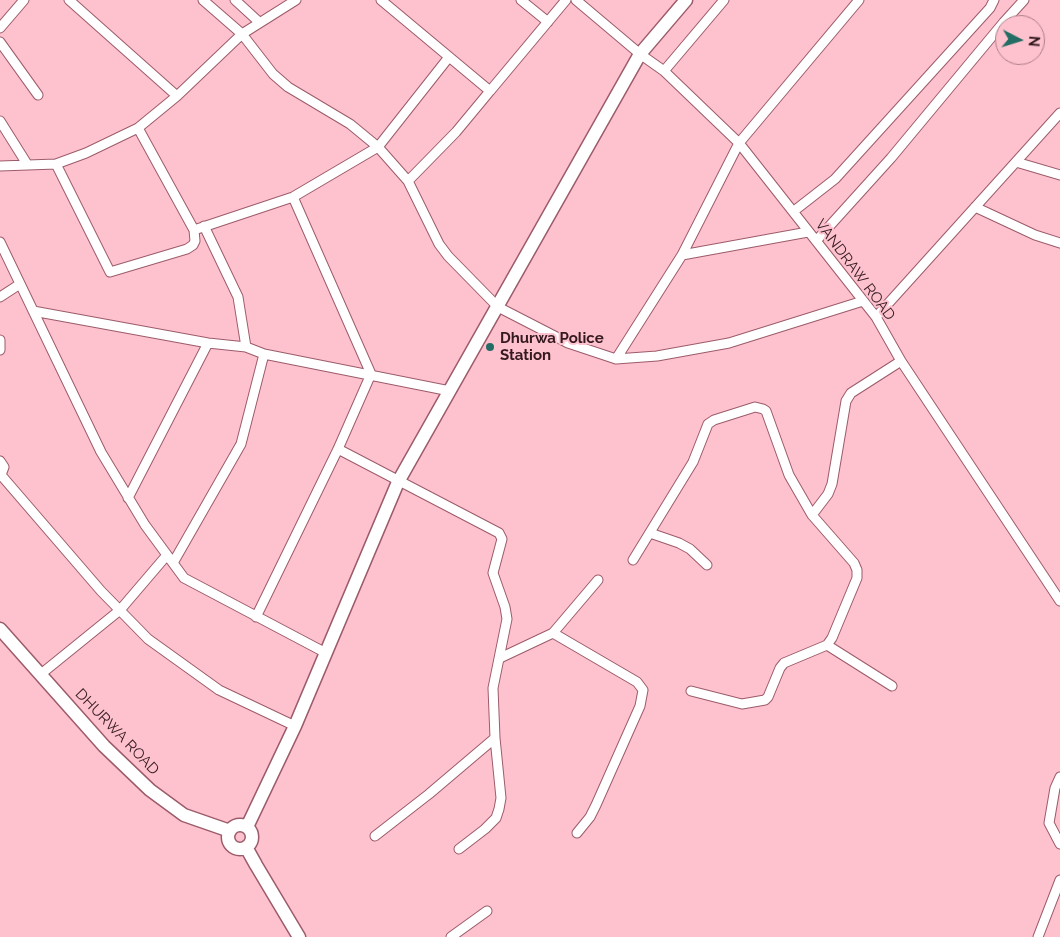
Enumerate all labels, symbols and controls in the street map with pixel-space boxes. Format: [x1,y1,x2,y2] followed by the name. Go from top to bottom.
[995,15,1045,65] north arrow
[1026,35,1042,47] text: N
[811,216,899,324] street label: VANDRAW ROAD
[500,329,604,364] place label: Dhurwa Police Station
[484,341,496,353] marker: Dhurwa Police Station
[71,685,163,779] street label: DHURWA ROAD

